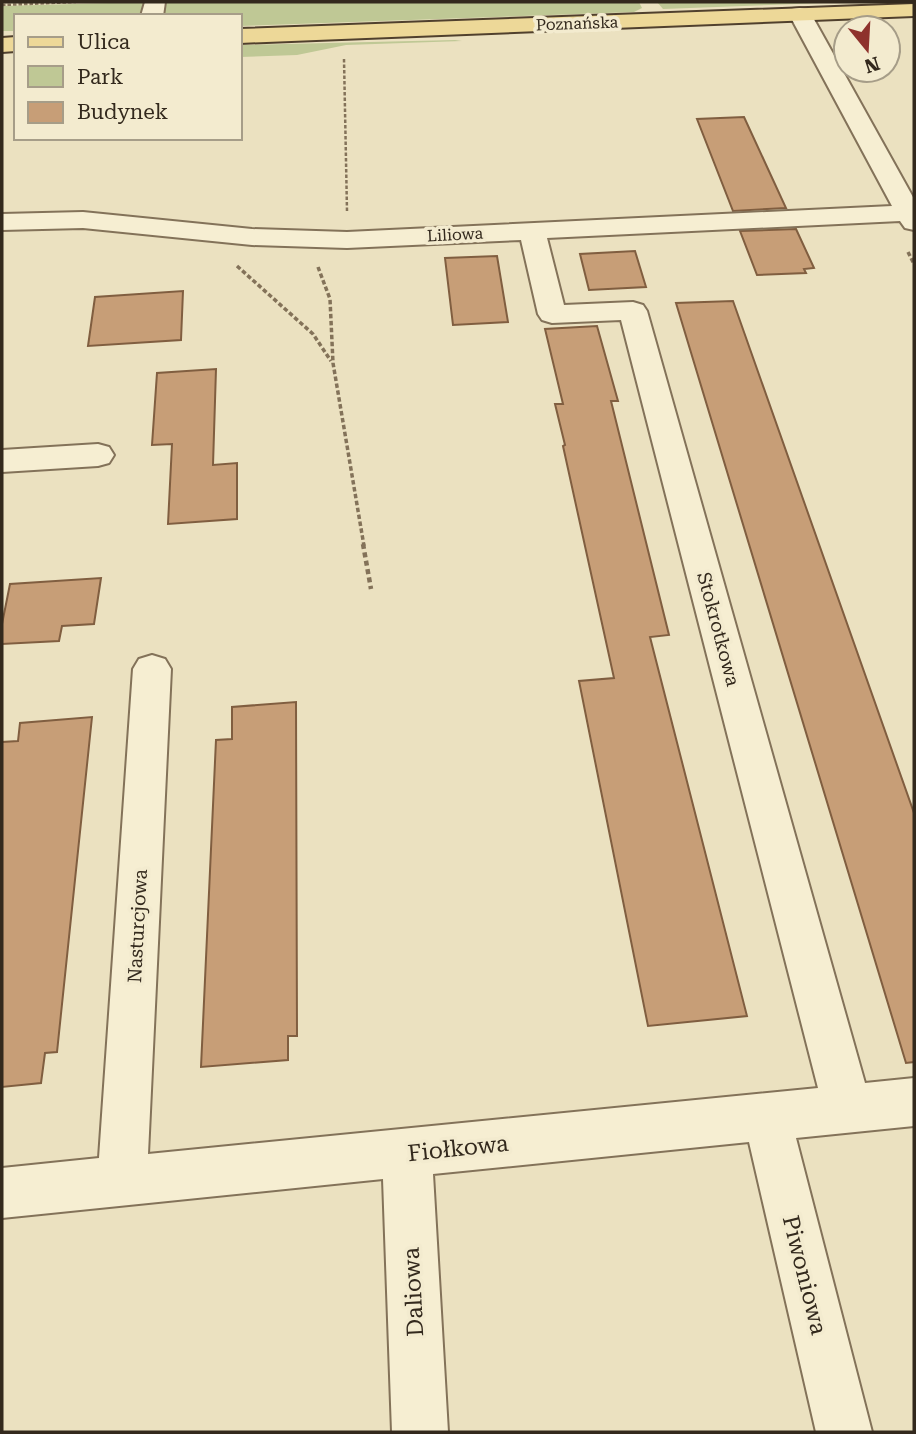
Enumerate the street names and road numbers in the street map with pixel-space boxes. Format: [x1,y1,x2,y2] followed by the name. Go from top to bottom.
[535,13,619,34] street label: Poznańska
[426,224,484,245] street label: Liliowa
[692,570,745,689] street label: Stokrotkowa
[123,868,152,984] street label: Nasturcjowa
[406,1130,510,1167] street label: Fiołkowa
[777,1213,832,1338] street label: Piwoniowa
[398,1246,429,1337] street label: Daliowa

